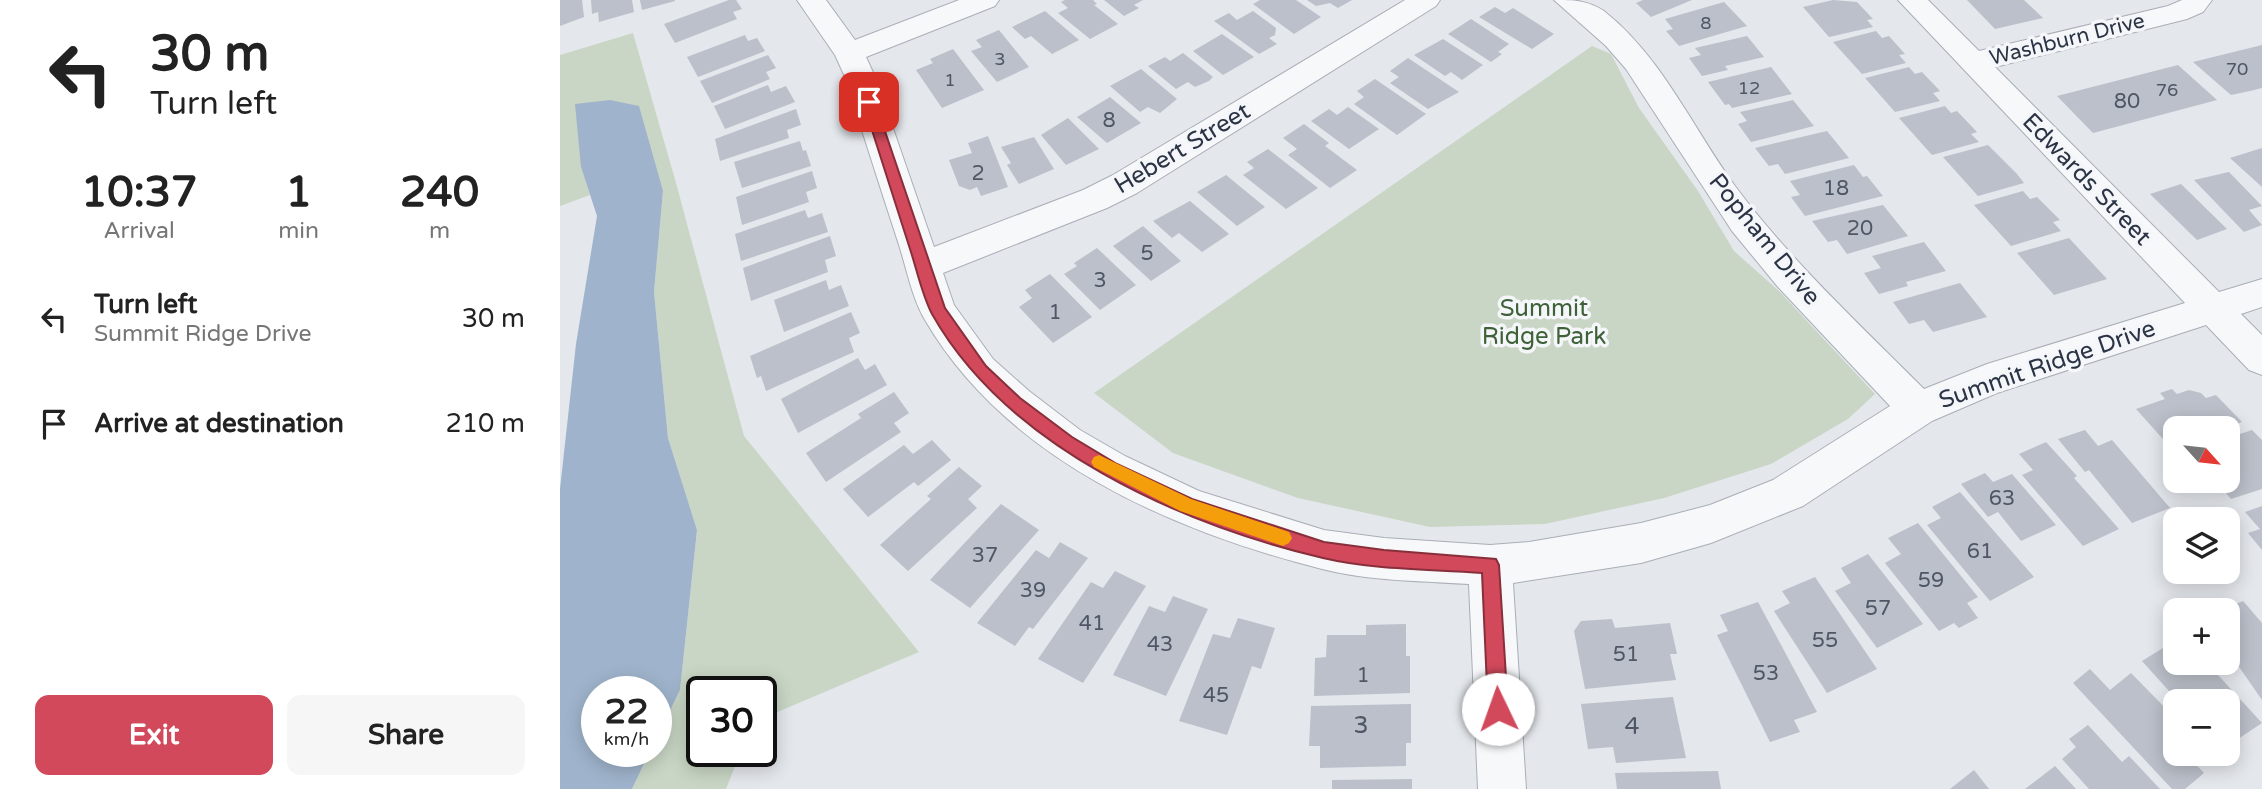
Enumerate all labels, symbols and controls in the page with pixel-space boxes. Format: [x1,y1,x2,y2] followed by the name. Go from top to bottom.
[1987,8,2147,71] street label: Washburn Drive
[1700,12,1712,34] house number: 8
[150,25,269,84] text: 30 m
[35,28,126,119] icon: left
[994,48,1006,70] house number: 3
[2226,58,2248,80] house number: 70
[944,69,956,91] house number: 1
[839,72,899,132] pin
[1738,77,1760,99] house number: 12
[2156,79,2178,101] house number: 76
[850,83,888,121] icon: arrive
[150,85,277,123] text: Turn left
[2114,89,2140,114] house number: 80
[1109,97,1255,200] street label: Hebert Street
[2016,107,2157,252] street label: Edwards Street
[1102,108,1116,133] house number: 8
[971,161,985,186] house number: 2
[81,167,197,218] text: 10:37
[285,167,312,218] text: 1
[400,167,479,218] text: 240
[1703,168,1827,311] street label: Popham Drive
[1823,176,1849,201] house number: 18
[1847,216,1873,241] house number: 20
[104,217,175,245] text: Arrival
[278,217,319,245] text: min
[429,217,450,245] text: m
[1140,241,1154,266] house number: 5
[1093,268,1107,293] house number: 3
[94,289,197,320] text: Turn left
[1482,294,1606,351] park label: Summit Ridge Park
[35,300,73,338] icon: left
[1048,300,1062,325] house number: 1
[462,303,525,334] text: 30 m
[1935,314,2159,415] street label: Summit Ridge Drive
[94,320,311,348] text: Summit Ridge Drive
[35,405,73,443] icon: arrive
[94,408,344,439] text: Arrive at destination
[445,408,525,439] text: 210 m
[2163,416,2240,494] north arrow
[2163,416,2240,766] map controls
[1989,486,2015,511] house number: 63
[2163,507,2240,584] button: layers
[1967,539,1993,564] house number: 61
[972,543,998,568] house number: 37
[1918,568,1944,593] house number: 59
[1020,578,1046,603] house number: 39
[1865,596,1891,621] house number: 57
[2163,598,2240,675] button: +
[1079,611,1105,636] house number: 41
[1812,628,1838,653] house number: 55
[1147,632,1173,657] house number: 43
[1613,642,1639,667] house number: 51
[1753,661,1779,686] house number: 53
[1356,663,1370,688] house number: 1
[1461,672,1535,746] position arrow
[686,676,777,767] speed limit sign: 30
[1203,683,1229,708] house number: 45
[2163,689,2240,766] button: −
[605,691,648,733] text: 22
[35,695,273,775] button: Exit
[287,695,525,775] button: Share
[1353,711,1369,740] house number: 3
[1624,712,1640,741] house number: 4
[604,728,649,750] text: km/h

